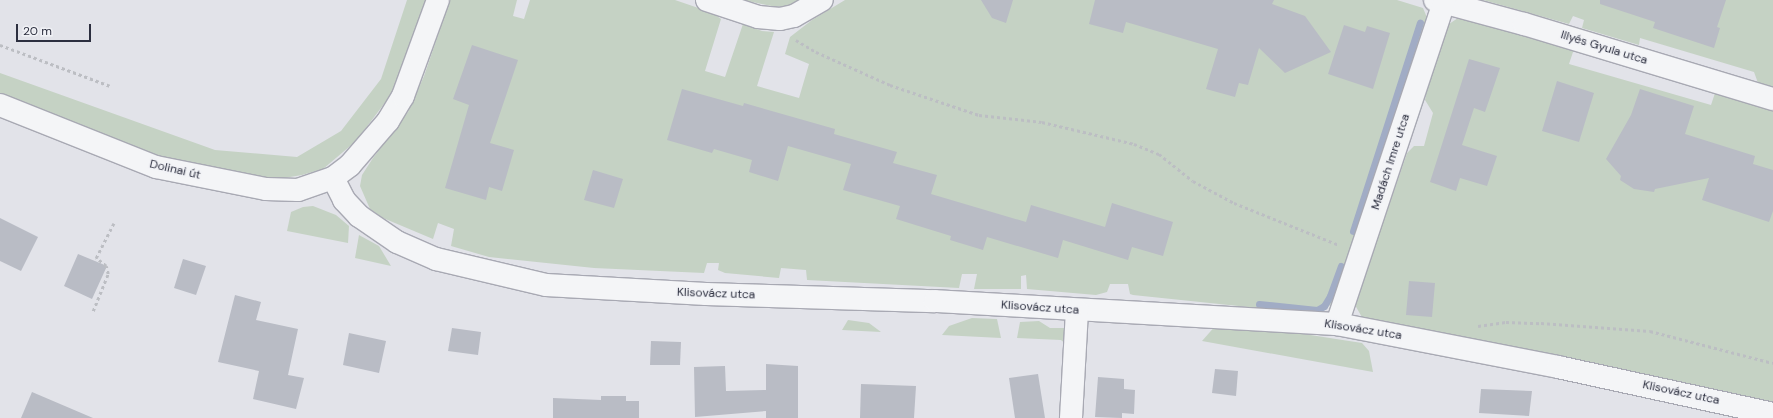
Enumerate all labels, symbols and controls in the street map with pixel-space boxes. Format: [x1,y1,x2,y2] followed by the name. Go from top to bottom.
[18,16,93,42] scale bar
[23,23,52,39] text: 20 m
[1559,28,1649,68] street label: Illyés Gyula utca
[1369,112,1413,212] street label: Madách Imre utca
[148,157,202,183] street label: Dolinai út
[677,285,755,303] street label: Klisovácz utca
[1000,298,1080,318] street label: Klisovácz utca
[1323,317,1403,343] street label: Klisovácz utca
[1641,378,1721,408] street label: Klisovácz utca

